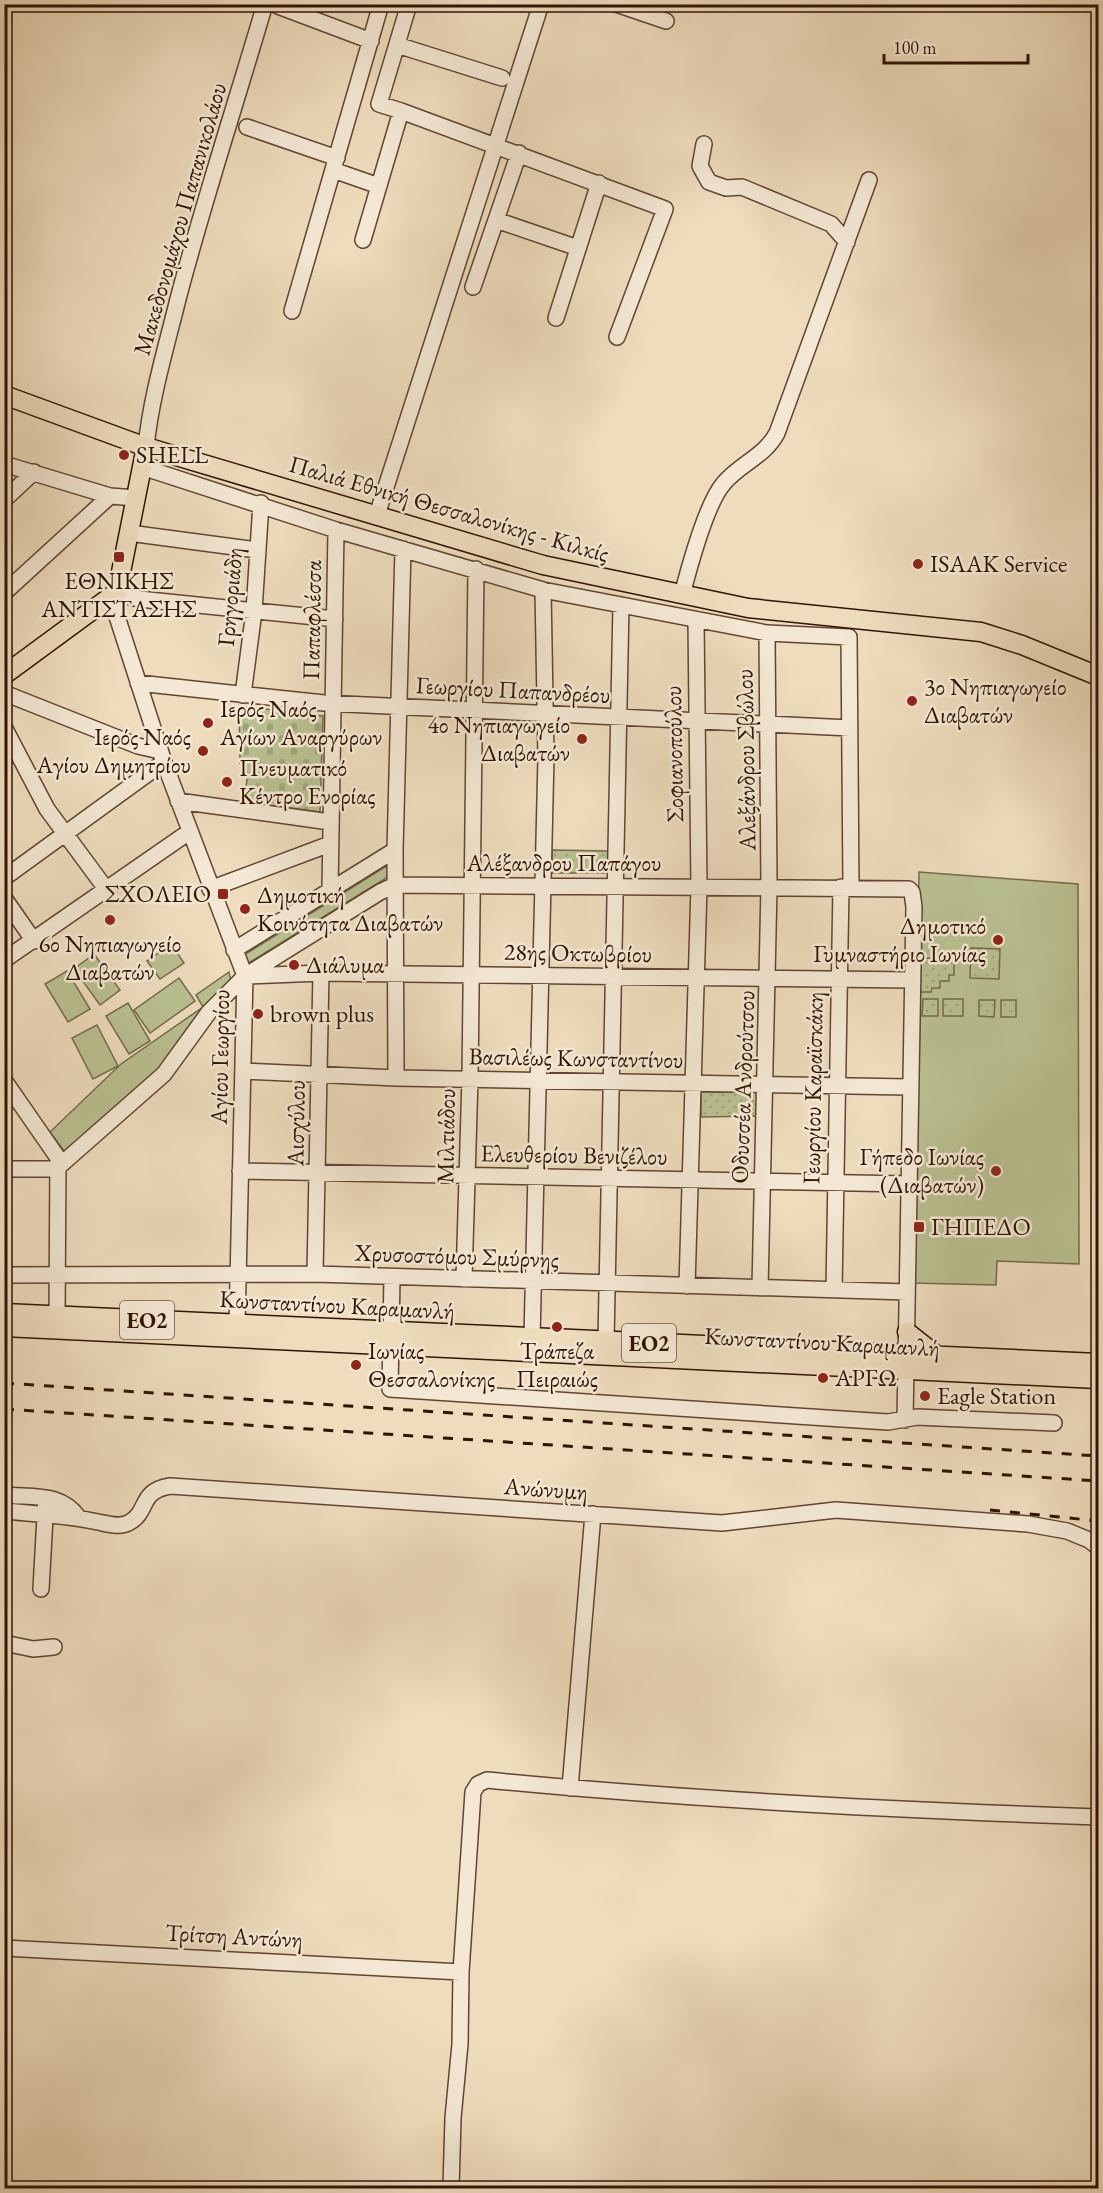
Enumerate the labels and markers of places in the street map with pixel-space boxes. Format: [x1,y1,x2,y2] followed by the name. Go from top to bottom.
[136,439,208,470] place label: SHELL
[117,448,131,462] marker: SHELL
[930,548,1067,579] place label: ISAAK Service
[112,550,126,564] marker: ΕΘΝΙΚΗΣ ΑΝΤΙΣΤΑΣΗΣ
[911,557,925,571] marker: ISAAK Service
[40,565,197,624] place label: ΕΘΝΙΚΗΣ ΑΝΤΙΣΤΑΣΗΣ
[924,671,1067,730] place label: 3ο Νηπιαγωγείο Διαβατών
[219,693,382,752] place label: Ιερός Ναός Αγίων Αναργύρων
[905,694,919,708] marker: 3ο Νηπιαγωγείο Διαβατών
[428,709,570,768] place label: 4ο Νηπιαγωγείο Διαβατών
[201,716,215,730] marker: Ιερός Ναός Αγίων Αναργύρων
[36,721,191,780] place label: Ιερός Ναός Αγίου Δημητρίου
[575,732,589,746] marker: 4ο Νηπιαγωγείο Διαβατών
[196,744,210,758] marker: Ιερός Ναός Αγίου Δημητρίου
[239,752,375,811] place label: Πνευματικό Κέντρο Ενορίας
[220,775,234,789] marker: Πνευματικό Κέντρο Ενορίας
[105,878,211,909] place label: ΣΧΟΛΕΙΟ
[257,879,443,938] place label: Δημοτική Κοινότητα Διαβατών
[216,887,230,901] marker: ΣΧΟΛΕΙΟ
[238,902,252,916] marker: Δημοτική Κοινότητα Διαβατών
[813,910,986,969] place label: Δημοτικό Γυμναστήριο Ιωνίας
[103,913,117,927] marker: 6ο Νηπιαγωγείο Διαβατών
[39,928,181,987] place label: 6ο Νηπιαγωγείο Διαβατών
[991,933,1005,947] marker: Δημοτικό Γυμναστήριο Ιωνίας
[306,949,384,980] place label: Διάλυμα
[287,958,301,972] marker: Διάλυμα
[270,998,374,1029] place label: brown plus
[251,1007,265,1021] marker: brown plus
[859,1141,984,1200] place label: Γήπεδο Ιωνίας (Διαβατών)
[989,1164,1003,1178] marker: Γήπεδο Ιωνίας (Διαβατών)
[931,1211,1031,1242] place label: ΓΗΠΕΔΟ
[912,1220,926,1234] marker: ΓΗΠΕΔΟ
[550,1320,564,1334] marker: Τράπεζα Πειραιώς
[368,1335,495,1394] place label: Ιωνίας Θεσσαλονίκης
[516,1335,598,1394] place label: Τράπεζα Πειραιώς
[349,1358,363,1372] marker: Ιωνίας Θεσσαλονίκης
[834,1362,897,1393] place label: ΑΡΓΩ
[816,1371,830,1385] marker: ΑΡΓΩ
[937,1380,1056,1411] place label: Eagle Station
[918,1389,932,1403] marker: Eagle Station

